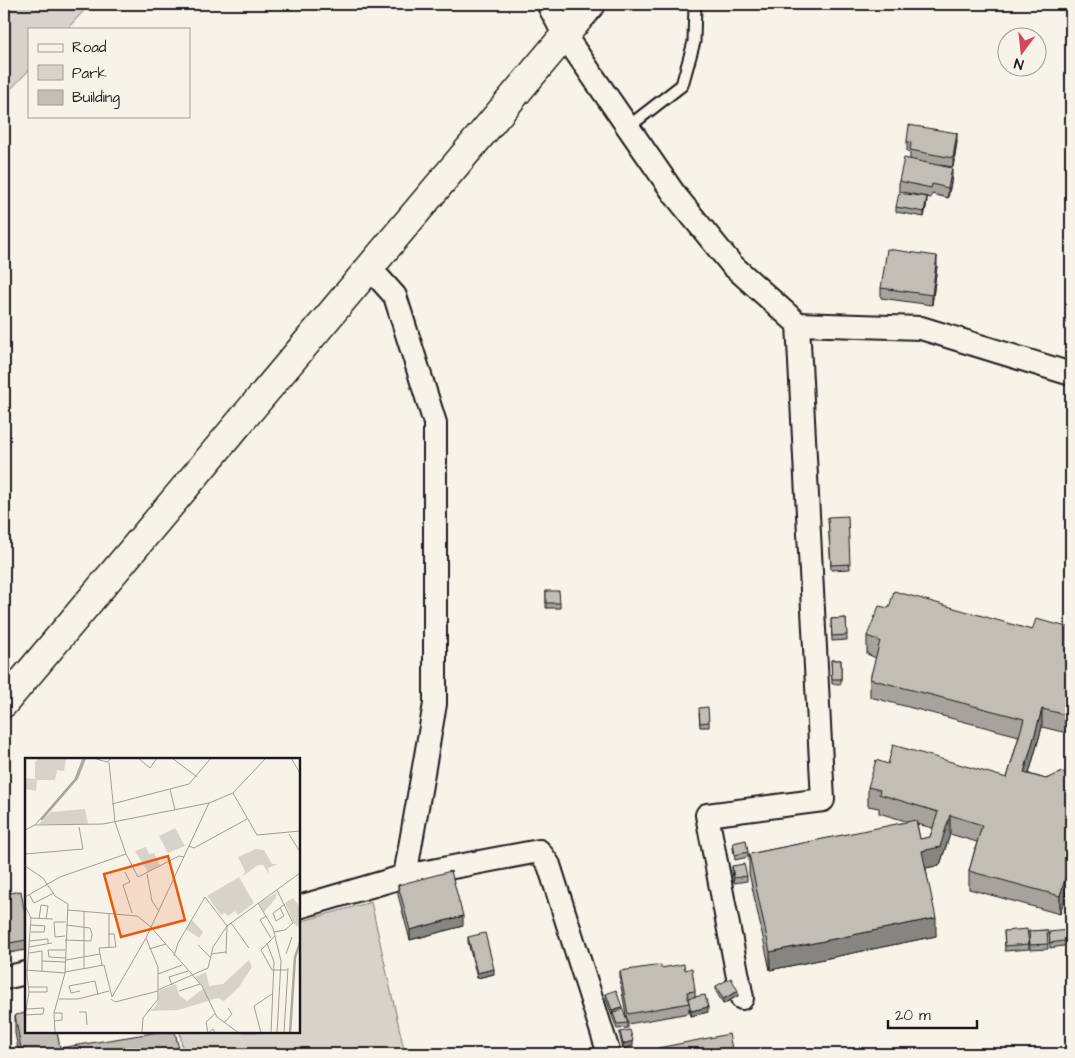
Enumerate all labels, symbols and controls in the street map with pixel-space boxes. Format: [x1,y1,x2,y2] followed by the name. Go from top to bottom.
[28,28,190,118] legend
[998,28,1048,78] north arrow
[72,37,107,58] text: Road
[1012,53,1026,74] text: N
[72,63,107,84] text: Park
[72,87,120,109] text: Building
[25,758,300,1033] inset map
[888,998,976,1030] scale bar
[895,1005,931,1026] text: 20 m

